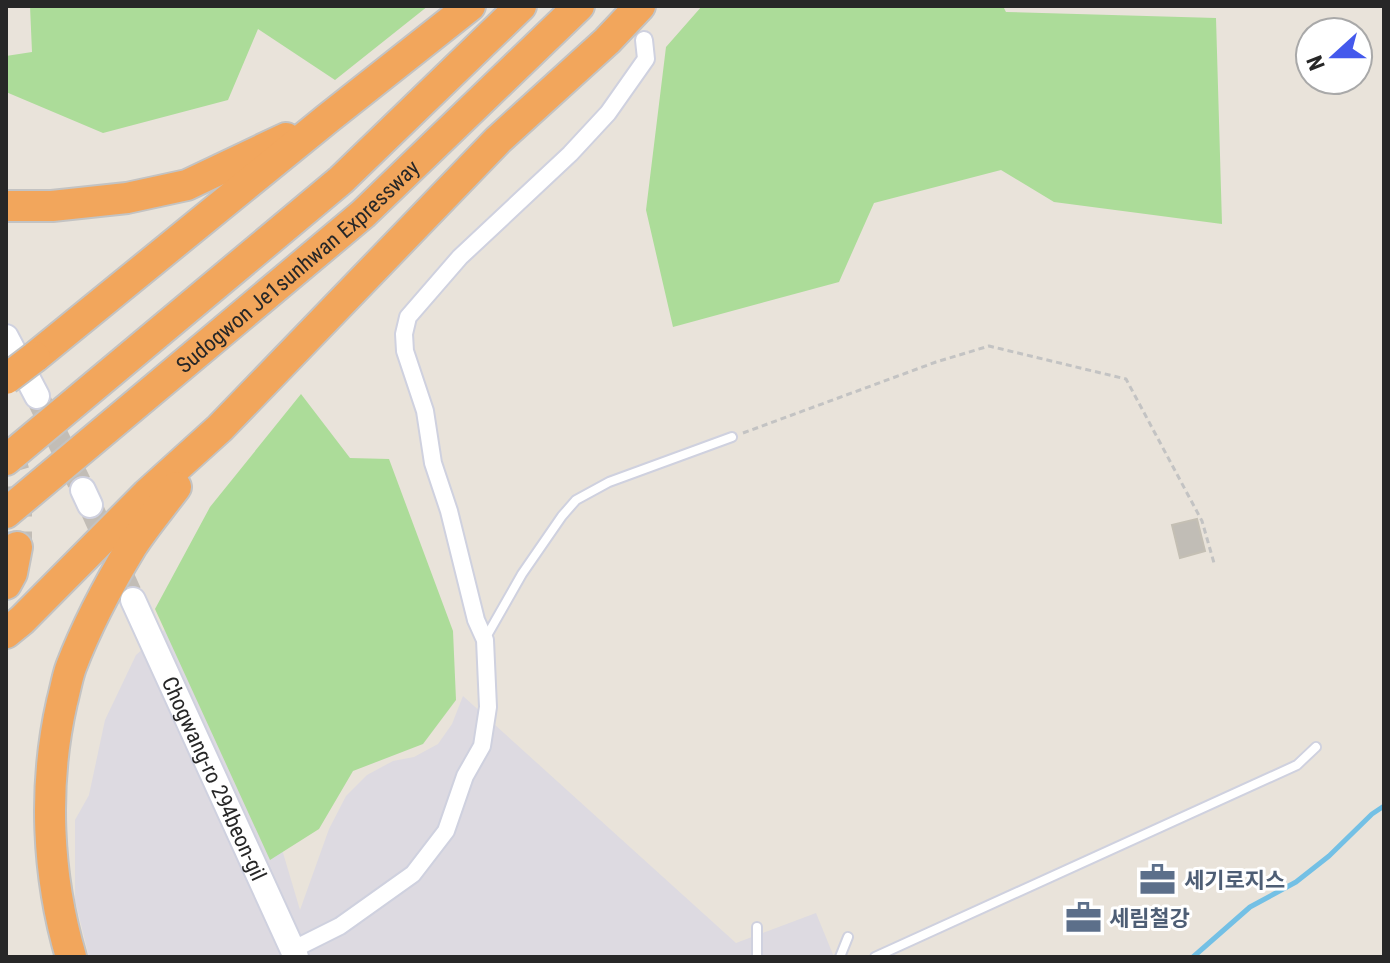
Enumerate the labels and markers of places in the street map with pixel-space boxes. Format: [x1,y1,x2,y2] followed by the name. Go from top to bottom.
[1139,861,1177,899] office icon: 세기로지스
[1184,868,1285,893] place label: 세기로지스
[1064,899,1102,937] office icon: 세림철강
[1109,906,1190,931] place label: 세림철강

